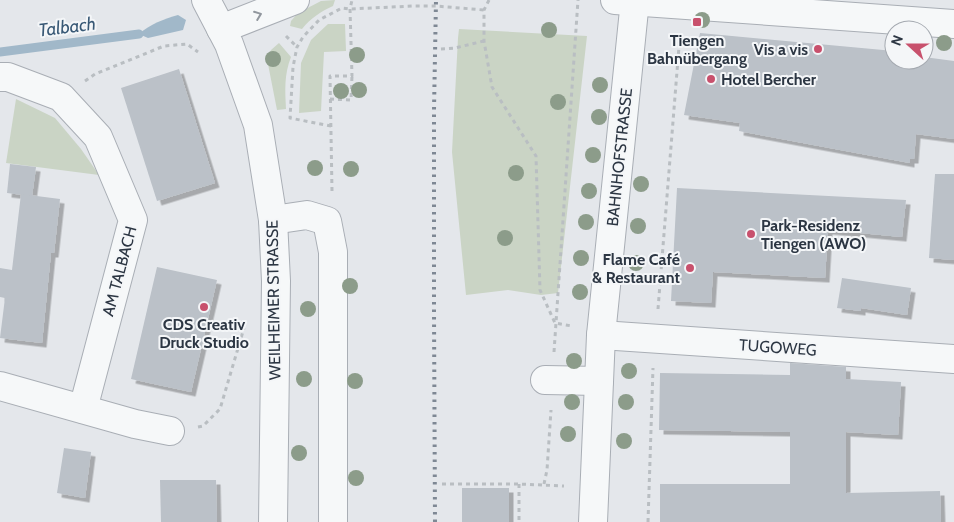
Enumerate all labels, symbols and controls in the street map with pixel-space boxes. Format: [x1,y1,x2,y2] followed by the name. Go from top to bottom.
[253,10,262,21] one-way arrow
[37,13,97,41] water label: Talbach
[691,16,703,28] marker: Tiengen Bahnübergang
[884,20,934,70] north arrow
[647,31,747,68] place label: Tiengen Bahnübergang
[887,32,907,48] text: N
[754,40,808,59] place label: Vis a vis
[812,43,824,55] marker: Vis a vis
[721,70,817,89] place label: Hotel Bercher
[705,73,717,85] marker: Hotel Bercher
[603,87,636,227] street label: BAHNHOFSTRASSE
[761,216,866,253] place label: Park-Residenz Tiengen (AWO)
[263,220,284,380] street label: WEILHEIMER STRASSE
[98,224,141,318] street label: AM TALBACH
[745,228,757,240] marker: Park-Residenz Tiengen (AWO)
[592,250,680,287] place label: Flame Café & Restaurant
[684,262,696,274] marker: Flame Café & Restaurant
[198,301,210,313] marker: CDS Creativ Druck Studio
[159,315,249,352] place label: CDS Creativ Druck Studio
[739,335,817,360] street label: TUGOWEG

